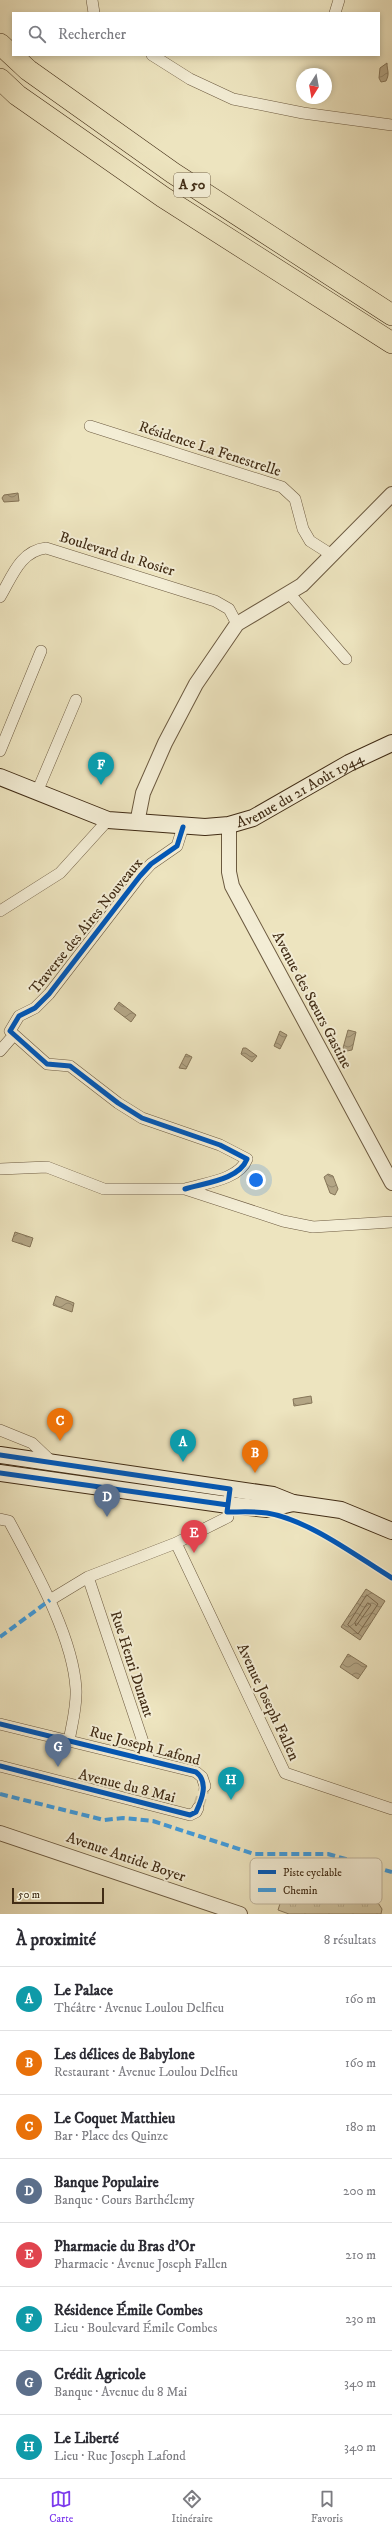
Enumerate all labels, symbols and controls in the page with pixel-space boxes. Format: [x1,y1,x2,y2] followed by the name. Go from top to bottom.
[12,12,380,56] search box
[26,23,48,45] icon: search
[58,25,126,44] text: Rechercher
[296,68,332,104] north arrow
[174,173,210,197] road number: A 50
[136,417,284,481] street label: Résidence La Fenestrelle
[57,527,177,581] street label: Boulevard du Rosier
[234,748,367,832] street label: Avenue du 21 Août 1944
[88,752,114,785] pin: F
[25,853,147,998] street label: Traverse des Aires Nouveaux
[268,928,356,1072] street label: Avenue des Sœurs Gastine
[246,1170,266,1190] your location
[47,1408,73,1441] pin: C
[170,1429,196,1462] pin: A
[242,1440,268,1473] pin: B
[94,1484,120,1517] pin: D
[181,1520,207,1553] pin: E
[106,1608,158,1720] street label: Rue Henri Dunant
[232,1640,304,1764] street label: Avenue Joseph Fallen
[88,1722,203,1770] street label: Rue Joseph Lafond
[45,1734,71,1767] pin: G
[77,1765,177,1807] street label: Avenue du 8 Mai
[218,1767,244,1800] pin: H
[64,1828,189,1886] street label: Avenue Antide Boyer
[250,1858,382,1904] legend
[283,1866,342,1880] text: Piste cyclable
[283,1884,318,1898] text: Chemin
[12,1886,104,1905] scale bar
[18,1888,40,1902] text: 50 m
[16,1929,96,1951] text: À proximité
[324,1932,376,1948] text: 8 résultats
[54,1981,113,2000] text: Le Palace
[25,1991,33,2007] text: A
[345,1991,376,2007] text: 160 m
[54,2000,224,2016] text: Théâtre · Avenue Loulou Delfieu
[54,2045,195,2064] text: Les délices de Babylone
[25,2055,33,2071] text: B
[345,2055,376,2071] text: 160 m
[54,2064,238,2080] text: Restaurant · Avenue Loulou Delfieu
[54,2109,175,2128] text: Le Coquet Matthieu
[25,2119,33,2135] text: C
[345,2119,376,2135] text: 180 m
[54,2128,168,2144] text: Bar · Place des Quinze
[54,2173,159,2192] text: Banque Populaire
[24,2183,34,2199] text: D
[343,2183,376,2199] text: 200 m
[54,2192,195,2208] text: Banque · Cours Barthélemy
[54,2237,195,2256] text: Pharmacie du Bras d'Or
[24,2247,34,2263] text: E
[345,2247,376,2263] text: 210 m
[54,2256,227,2272] text: Pharmacie · Avenue Joseph Fallen
[54,2301,203,2320] text: Résidence Émile Combes
[25,2311,33,2327] text: F
[345,2311,376,2327] text: 230 m
[54,2320,217,2336] text: Lieu · Boulevard Émile Combes
[54,2365,146,2384] text: Crédit Agricole
[24,2375,34,2391] text: G
[344,2375,376,2391] text: 340 m
[54,2384,187,2400] text: Banque · Avenue du 8 Mai
[54,2429,119,2448] text: Le Liberté
[24,2439,34,2455] text: H
[344,2439,376,2455] text: 340 m
[54,2448,186,2464] text: Lieu · Rue Joseph Lafond
[49,2488,73,2526] tab: Carte
[172,2488,213,2526] tab: Itinéraire
[311,2488,343,2526] tab: Favoris

